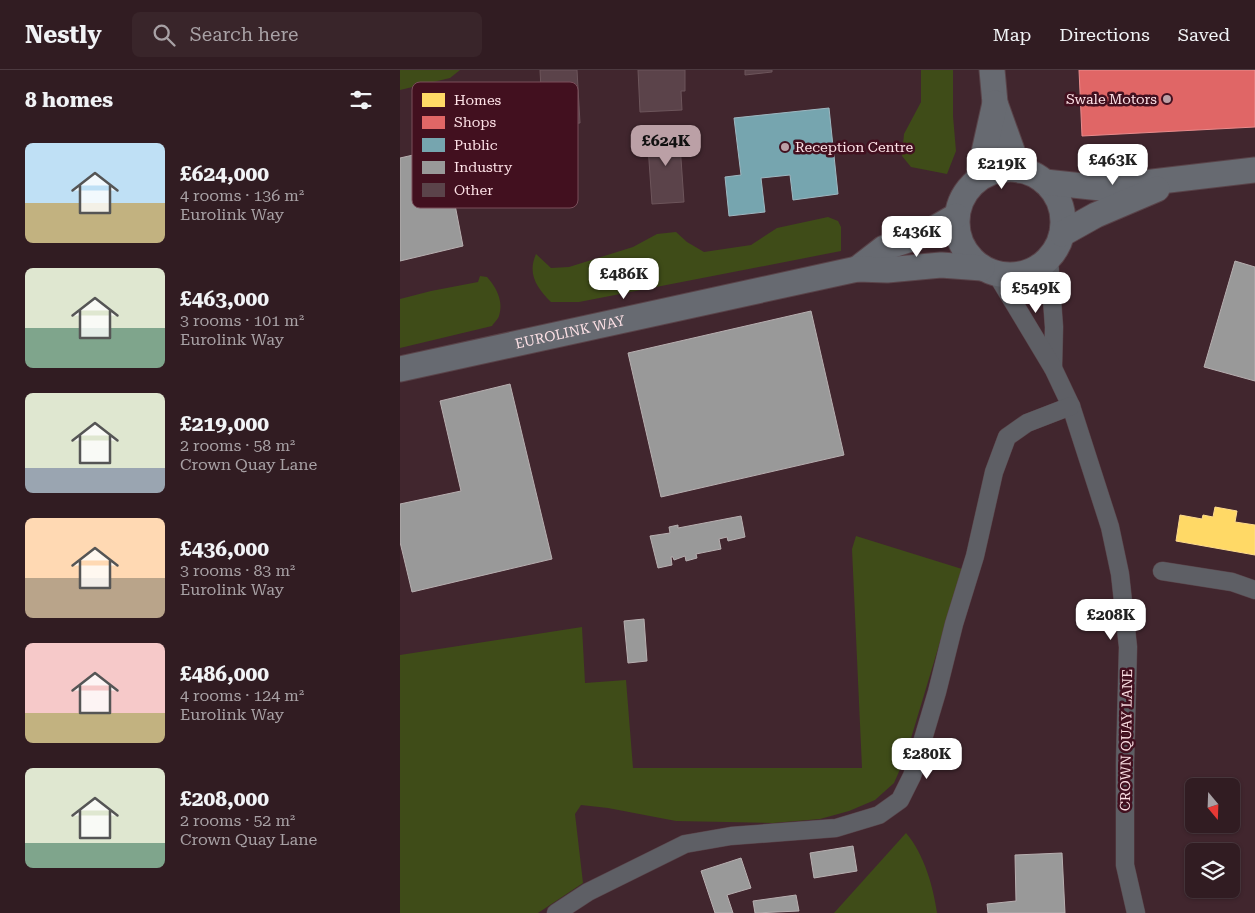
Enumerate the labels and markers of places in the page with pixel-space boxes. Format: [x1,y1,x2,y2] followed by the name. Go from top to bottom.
[1066,91,1157,107] place label: Swale Motors
[1161,93,1173,105] marker: Swale Motors
[631,124,701,167] pin: £624K
[795,139,913,155] place label: Reception Centre
[779,141,791,153] marker: Reception Centre
[1078,144,1148,186] pin: £463K
[967,148,1037,190] pin: £219K
[882,216,952,258] pin: £436K
[589,258,659,300] pin: £486K
[1001,272,1071,314] pin: £549K
[1076,598,1146,641] pin: £208K
[892,738,962,780] pin: £280K

